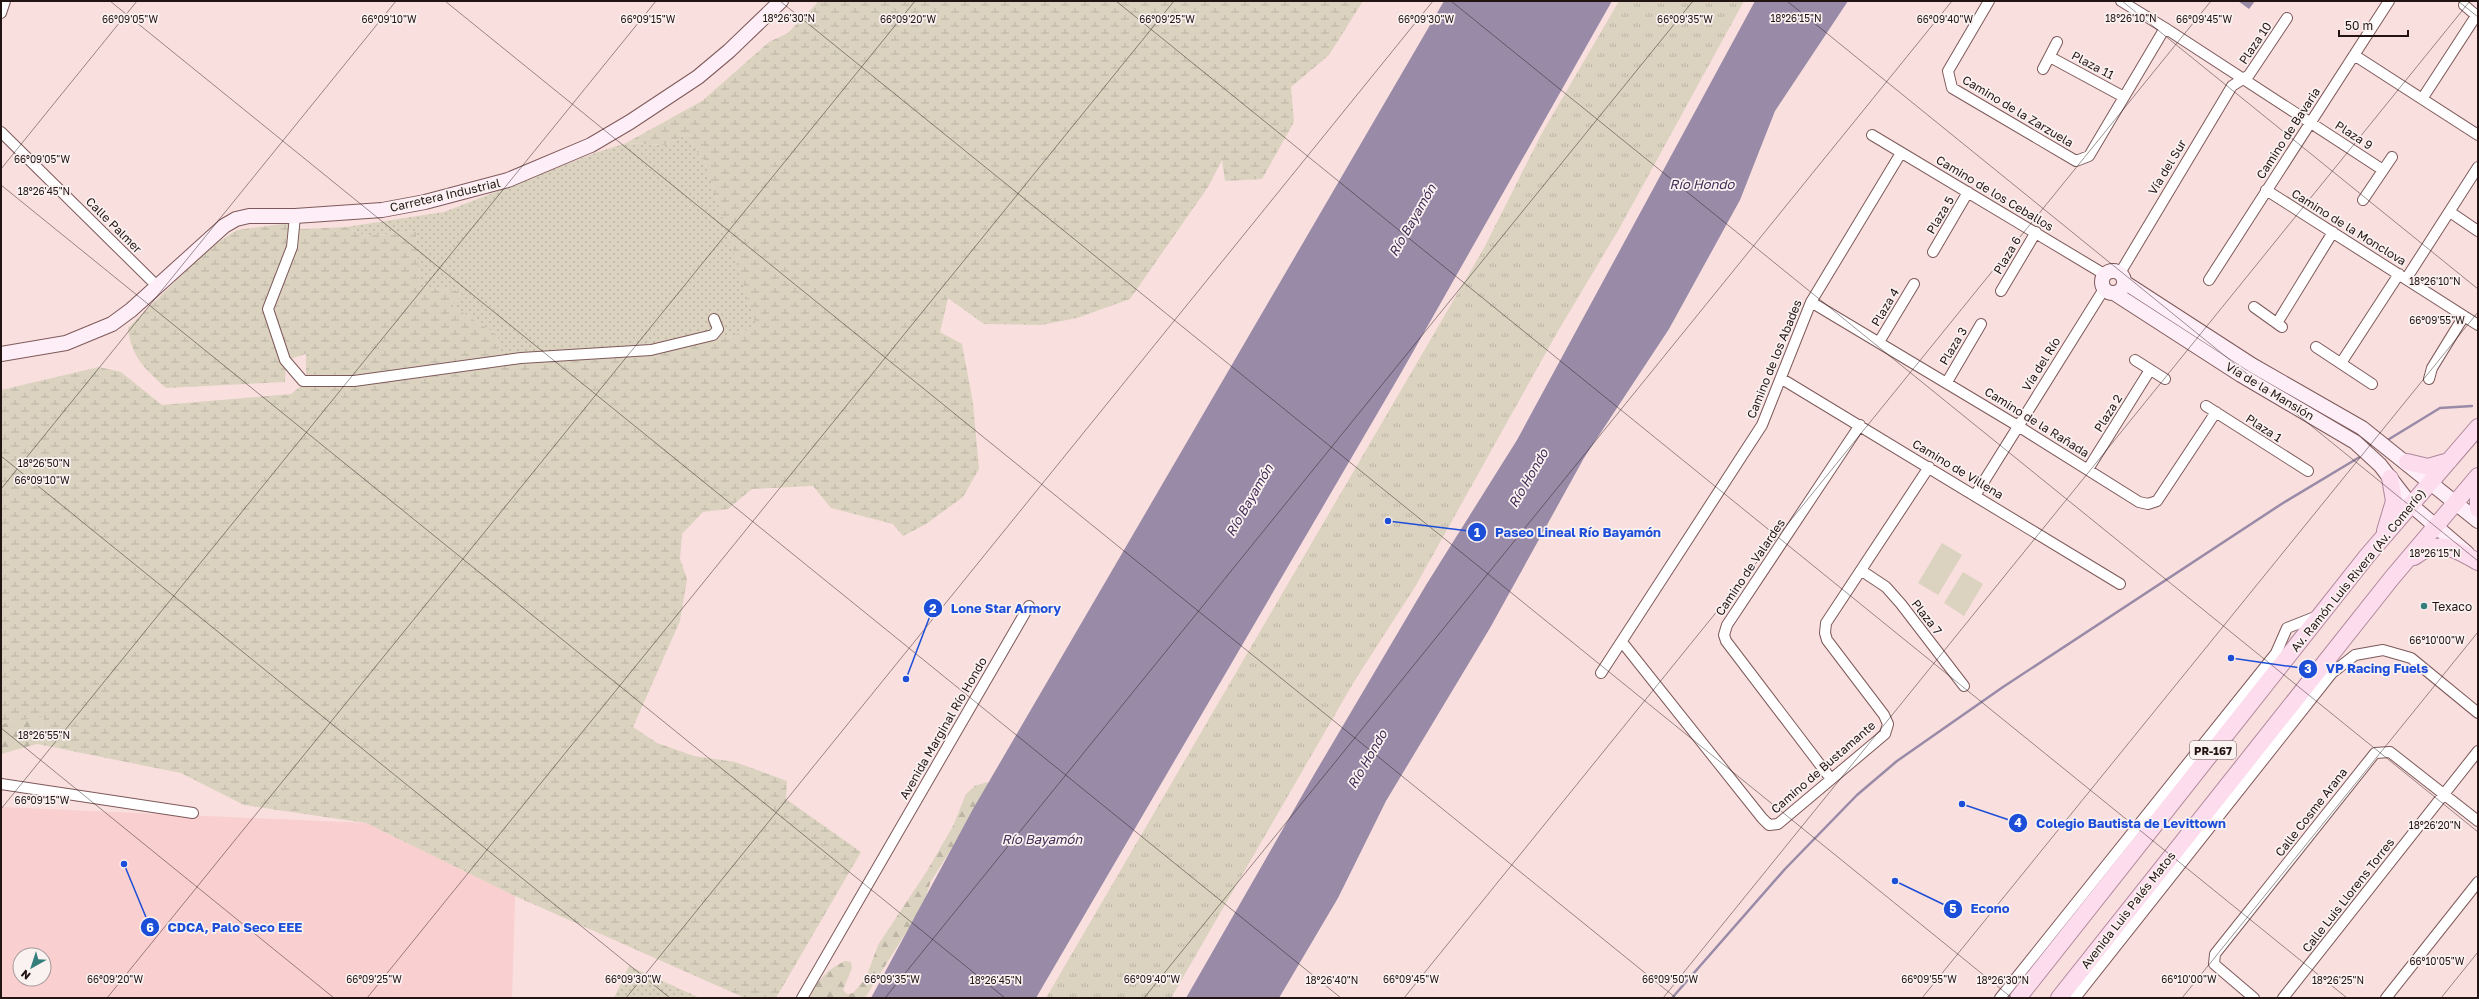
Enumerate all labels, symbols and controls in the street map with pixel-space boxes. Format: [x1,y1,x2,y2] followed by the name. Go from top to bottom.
[763,12,815,24] text: 18°26'30"N
[1770,12,1822,24] text: 18°26'15"N
[2105,12,2157,24] text: 18°26'10"N
[2339,12,2408,38] scale bar
[102,13,158,25] text: 66°09'05"W
[361,13,417,25] text: 66°09'10"W
[621,13,676,25] text: 66°09'15"W
[880,13,936,25] text: 66°09'20"W
[1139,13,1195,25] text: 66°09'25"W
[1398,13,1454,25] text: 66°09'30"W
[1657,13,1713,25] text: 66°09'35"W
[1917,13,1974,25] text: 66°09'40"W
[2176,13,2232,25] text: 66°09'45"W
[2345,18,2373,33] text: 50 m
[2235,19,2275,67] street label: Plaza 10
[2069,48,2117,83] street label: Plaza 11
[1960,72,2076,150] street label: Camino de la Zarzuela
[2253,84,2323,182] street label: Camino de Bavaria
[2332,117,2376,153] street label: Plaza 9
[2145,136,2190,197] street label: Vía del Sur
[1934,152,2056,234] street label: Camino de los Ceballos
[14,153,70,165] text: 66°09'05"W
[388,175,502,215] street label: Carretera Industrial
[1670,176,1736,192] water label: Río Hondo
[1385,180,1440,259] water label: Río Bayamón
[18,185,70,197] text: 18°26'45"N
[2289,186,2409,268] street label: Camino de la Monclova
[1923,193,1957,237] street label: Plaza 5
[83,194,145,256] street label: Calle Palmer
[1990,233,2024,277] street label: Plaza 6
[2409,275,2461,287] text: 18°26'10"N
[1868,285,1902,329] street label: Plaza 4
[1743,297,1805,421] street label: Camino de los Abades
[2409,314,2465,326] text: 66°09'55"W
[1936,324,1970,368] street label: Plaza 3
[2019,334,2063,394] street label: Vía del Río
[2223,359,2317,423] street label: Vía de la Mansión
[1982,384,2092,460] street label: Camino de la Rañada
[2091,391,2125,435] street label: Plaza 2
[2243,411,2285,445] street label: Plaza 1
[1910,436,2006,502] street label: Camino de Villena
[1505,445,1552,510] water label: Río Hondo
[18,457,70,469] text: 18°26'50"N
[1222,460,1277,539] water label: Río Bayamón
[14,474,70,486] text: 66°09'10"W
[2287,485,2429,655] street label: Av. Ramón Luis Rivera (Av. Comerío)
[1712,516,1788,618] street label: Camino de Valardes
[1467,520,1668,545] callout: Paseo Lineal Río Bayamón
[1495,524,1661,540] text: Paseo Lineal Río Bayamón
[1474,525,1480,540] text: 1
[2409,547,2461,559] text: 18°26'15"N
[923,596,1069,621] callout: Lone Star Armory
[1909,596,1945,638] street label: Plaza 7
[2432,599,2472,614] place label: Texaco
[951,600,1061,616] text: Lone Star Armory
[929,601,937,616] text: 2
[2419,601,2429,611] marker: Texaco
[2409,634,2465,646] text: 66°10'00"W
[896,654,990,802] street label: Avenida Marginal Río Hondo
[2298,656,2436,681] callout: VP Racing Fuels
[2326,660,2428,676] text: VP Racing Fuels
[2304,661,2312,676] text: 3
[1768,718,1878,816] street label: Camino de Bustamante
[1344,726,1391,791] water label: Río Hondo
[18,729,70,741] text: 18°26'55"N
[2190,741,2236,759] road number: PR-167
[2272,765,2350,859] street label: Calle Cosme Arana
[15,794,70,806] text: 66°09'15"W
[2008,811,2234,836] callout: Colegio Bautista de Levittown
[2014,815,2022,830] text: 4
[2036,815,2226,831] text: Colegio Bautista de Levittown
[2409,819,2461,831] text: 18°26'20"N
[1002,831,1083,847] water label: Río Bayamón
[2299,835,2397,955] street label: Calle Luis Llorens Torres
[2077,848,2179,972] street label: Avenida Luis Palés Matos
[1943,896,2018,921] callout: Econo
[1971,900,2010,916] text: Econo
[1949,901,1957,916] text: 5
[140,915,311,940] callout: CDCA, Palo Seco EEE
[168,919,302,935] text: CDCA, Palo Seco EEE
[146,920,154,935] text: 6
[12,947,52,987] north arrow
[2410,955,2465,967] text: 66°10'05"W
[18,967,33,983] text: N
[87,973,143,985] text: 66°09'20"W
[346,973,402,985] text: 66°09'25"W
[605,973,661,985] text: 66°09'30"W
[864,973,920,985] text: 66°09'35"W
[1124,973,1181,985] text: 66°09'40"W
[1383,973,1439,985] text: 66°09'45"W
[1642,973,1698,985] text: 66°09'50"W
[1901,973,1957,985] text: 66°09'55"W
[2161,973,2217,985] text: 66°10'00"W
[970,974,1022,986] text: 18°26'45"N
[1306,974,1358,986] text: 18°26'40"N
[1977,974,2029,986] text: 18°26'30"N
[2312,974,2364,986] text: 18°26'25"N

